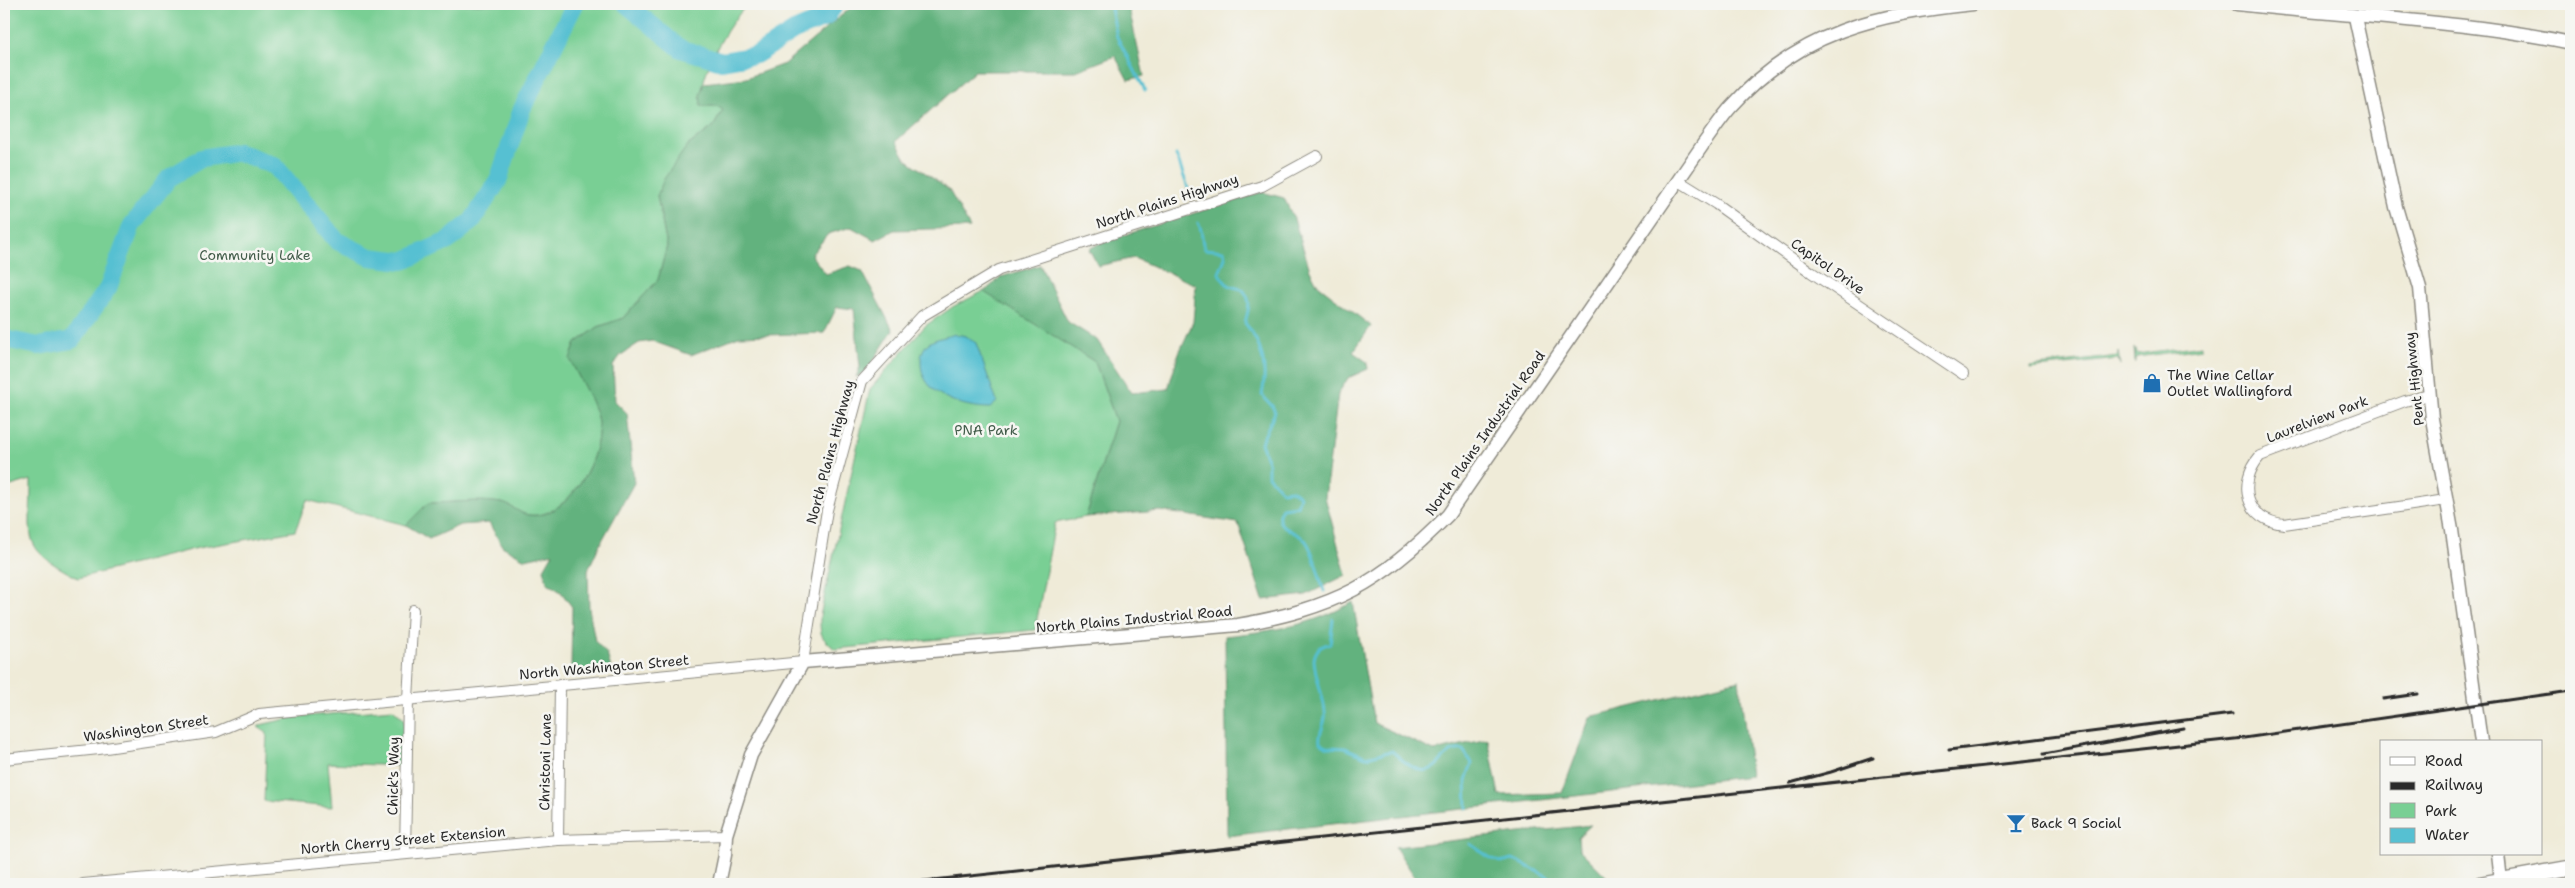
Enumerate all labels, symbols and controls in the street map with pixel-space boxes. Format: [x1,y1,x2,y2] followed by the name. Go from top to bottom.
[1094,169,1240,233] street label: North Plains Highway
[1788,234,1869,298] street label: Capitol Drive
[199,246,311,264] park label: Community Lake
[2400,331,2428,427] street label: Pent Highway
[1421,347,1549,519] street label: North Plains Industrial Road
[2167,366,2292,400] place label: The Wine Cellar Outlet Wallingford
[2141,372,2163,394] shop icon: The Wine Cellar Outlet Wallingford
[802,378,858,526] street label: North Plains Highway
[2264,391,2370,447] street label: Laurelview Park
[954,421,1018,439] park label: PNA Park
[1035,601,1233,637] street label: North Plains Industrial Road
[518,651,690,683] street label: North Washington Street
[82,710,210,746] street label: Washington Street
[535,713,555,811] street label: Christoni Lane
[383,736,403,816] street label: Chick's Way
[2380,740,2542,856] legend
[2425,751,2463,771] text: Road
[2425,775,2483,795] text: Railway
[2425,801,2457,821] text: Park
[2005,812,2027,834] bar icon: Back 9 Social
[2031,814,2122,832] place label: Back 9 Social
[300,822,507,858] street label: North Cherry Street Extension
[2425,825,2469,845] text: Water

